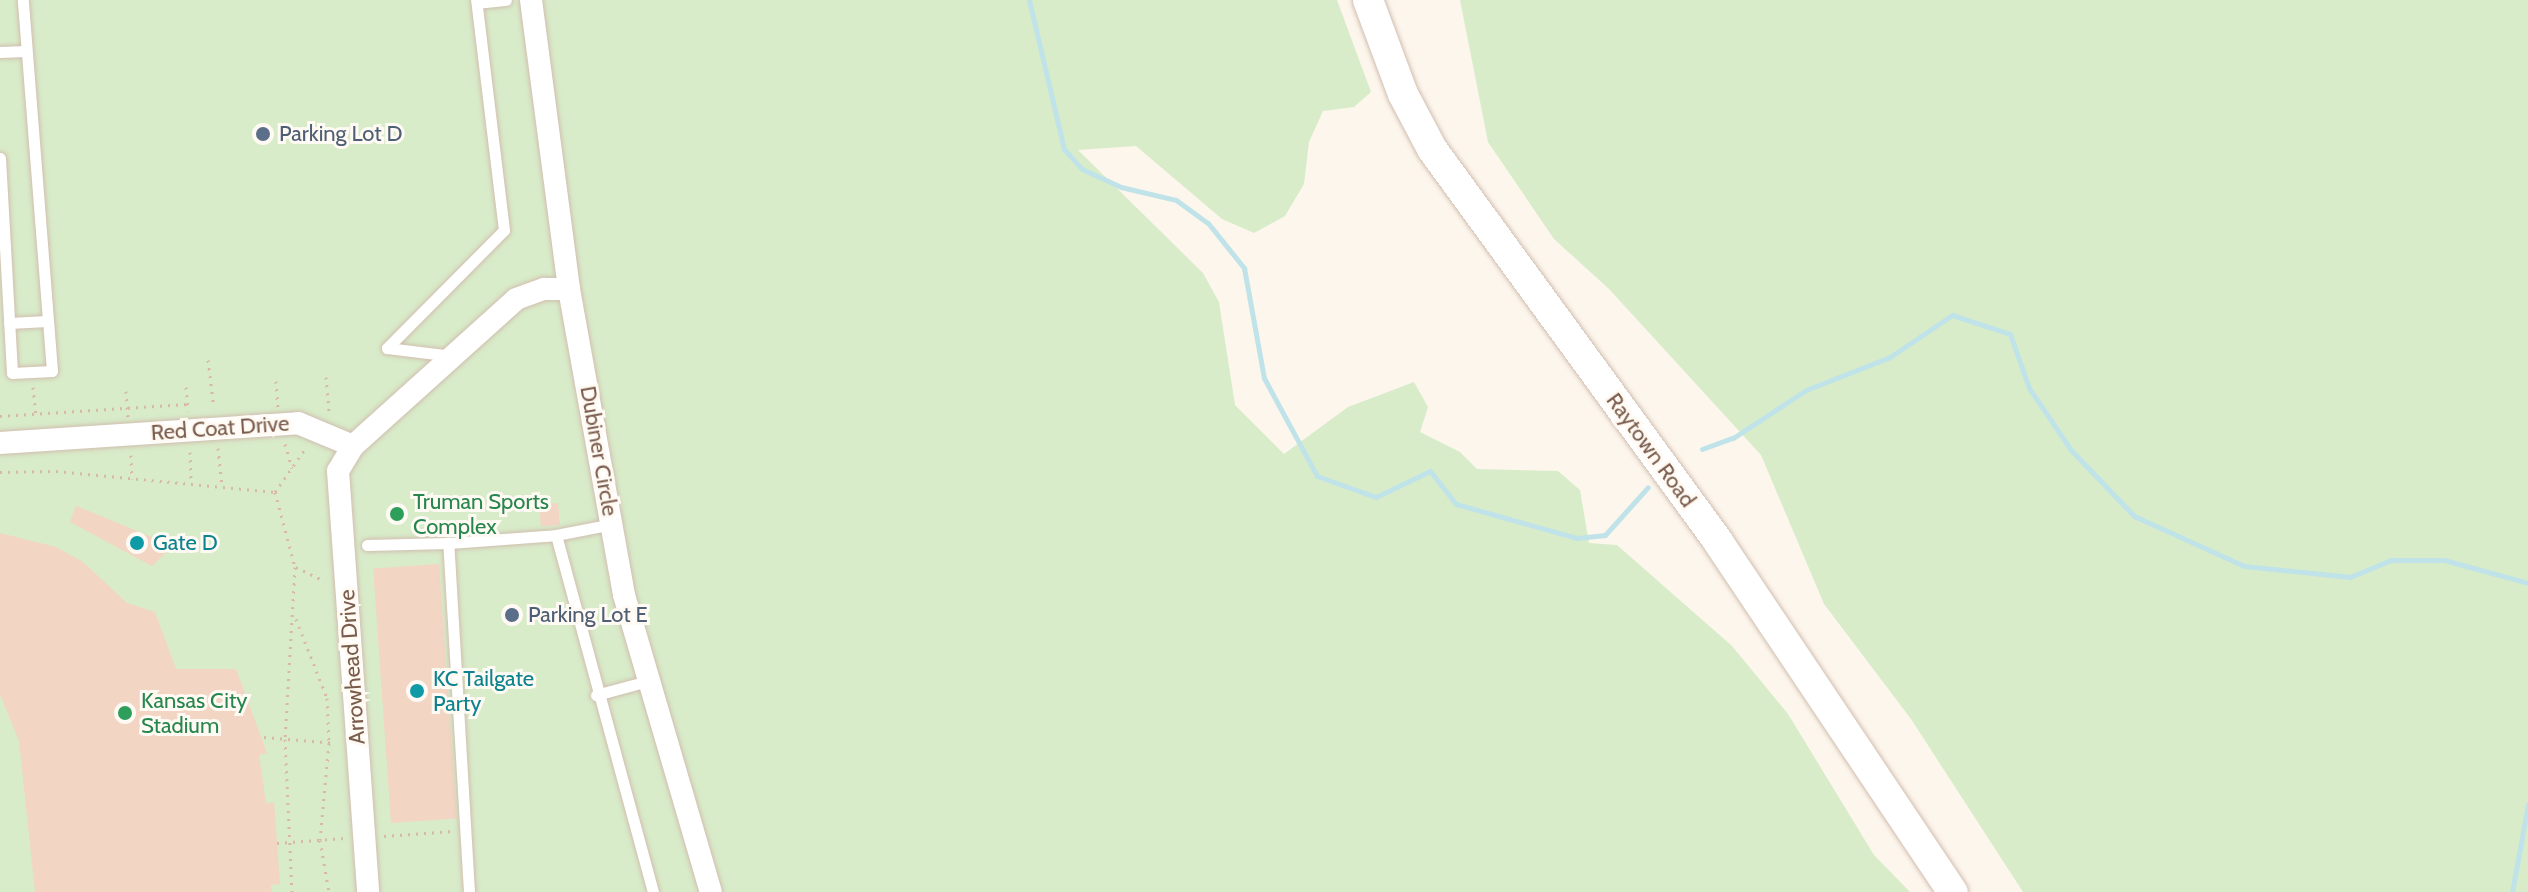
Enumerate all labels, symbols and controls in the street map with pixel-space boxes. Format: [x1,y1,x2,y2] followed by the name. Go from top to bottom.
[279,121,403,147] place label: Parking Lot D
[254,125,272,143] marker: Parking Lot D
[575,384,623,518] street label: Dubiner Circle
[1601,388,1701,512] street label: Raytown Road
[150,410,290,446] street label: Red Coat Drive
[413,488,549,540] place label: Truman Sports Complex
[388,505,406,523] marker: Truman Sports Complex
[153,530,218,556] place label: Gate D
[128,534,146,552] marker: Gate D
[333,589,371,745] street label: Arrowhead Drive
[528,602,648,628] place label: Parking Lot E
[503,606,521,624] marker: Parking Lot E
[433,665,534,716] place label: KC Tailgate Party
[408,682,426,700] marker: KC Tailgate Party
[141,687,247,738] place label: Kansas City Stadium
[116,704,134,722] marker: Kansas City Stadium

